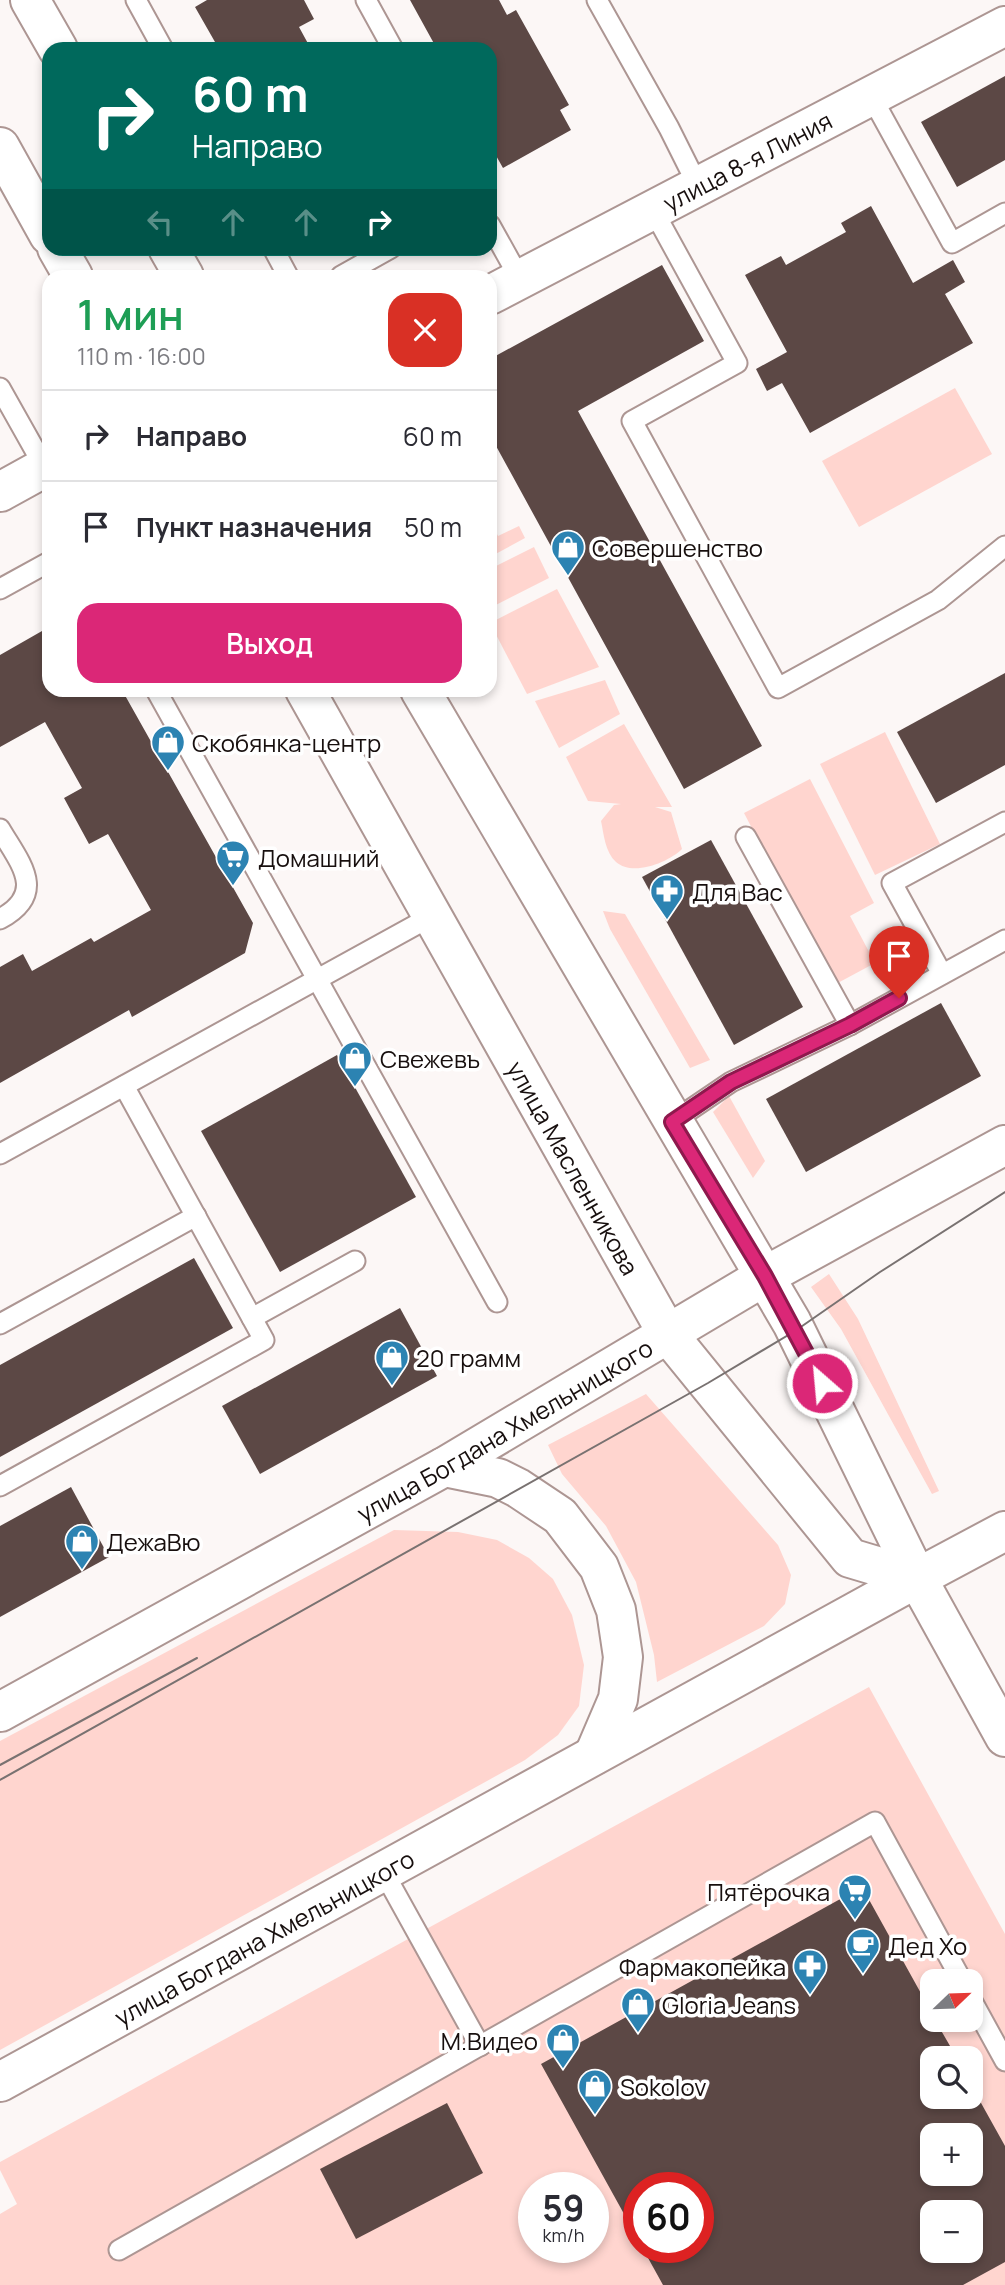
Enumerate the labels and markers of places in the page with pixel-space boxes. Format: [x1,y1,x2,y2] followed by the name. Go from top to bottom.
[549,528,587,577] shop icon: Совершенство
[592,531,763,564] place label: Совершенство
[149,723,187,772] shop icon: Скобянка-центр
[192,726,381,759] place label: Скобянка-центр
[214,838,252,887] supermarket icon: Домашний
[258,841,380,874] place label: Домашний
[648,872,686,921] pharmacy icon: Для Вас
[692,875,783,908] place label: Для Вас
[869,926,929,998] pin
[336,1039,374,1088] shop icon: Свежевъ
[380,1042,480,1075] place label: Свежевъ
[373,1338,411,1387] shop icon: 20 грамм
[416,1341,521,1374] place label: 20 грамм
[63,1522,101,1571] shop icon: ДежаВю
[106,1525,201,1558] place label: ДежаВю
[836,1872,874,1921] supermarket icon: Пятёрочка
[707,1875,830,1908] place label: Пятёрочка
[844,1926,882,1975] cafe icon: Дед Хо
[888,1929,967,1962] place label: Дед Хо
[791,1947,829,1996] pharmacy icon: Фармакопейка
[619,1950,786,1983] place label: Фармакопейка
[619,1985,657,2034] shop icon: Gloria Jeans
[662,1988,796,2021] place label: Gloria Jeans
[544,2021,582,2070] shop icon: М.Видео
[441,2024,538,2057] place label: М.Видео
[576,2067,614,2116] shop icon: Sokolov
[620,2070,706,2103] place label: Sokolov

